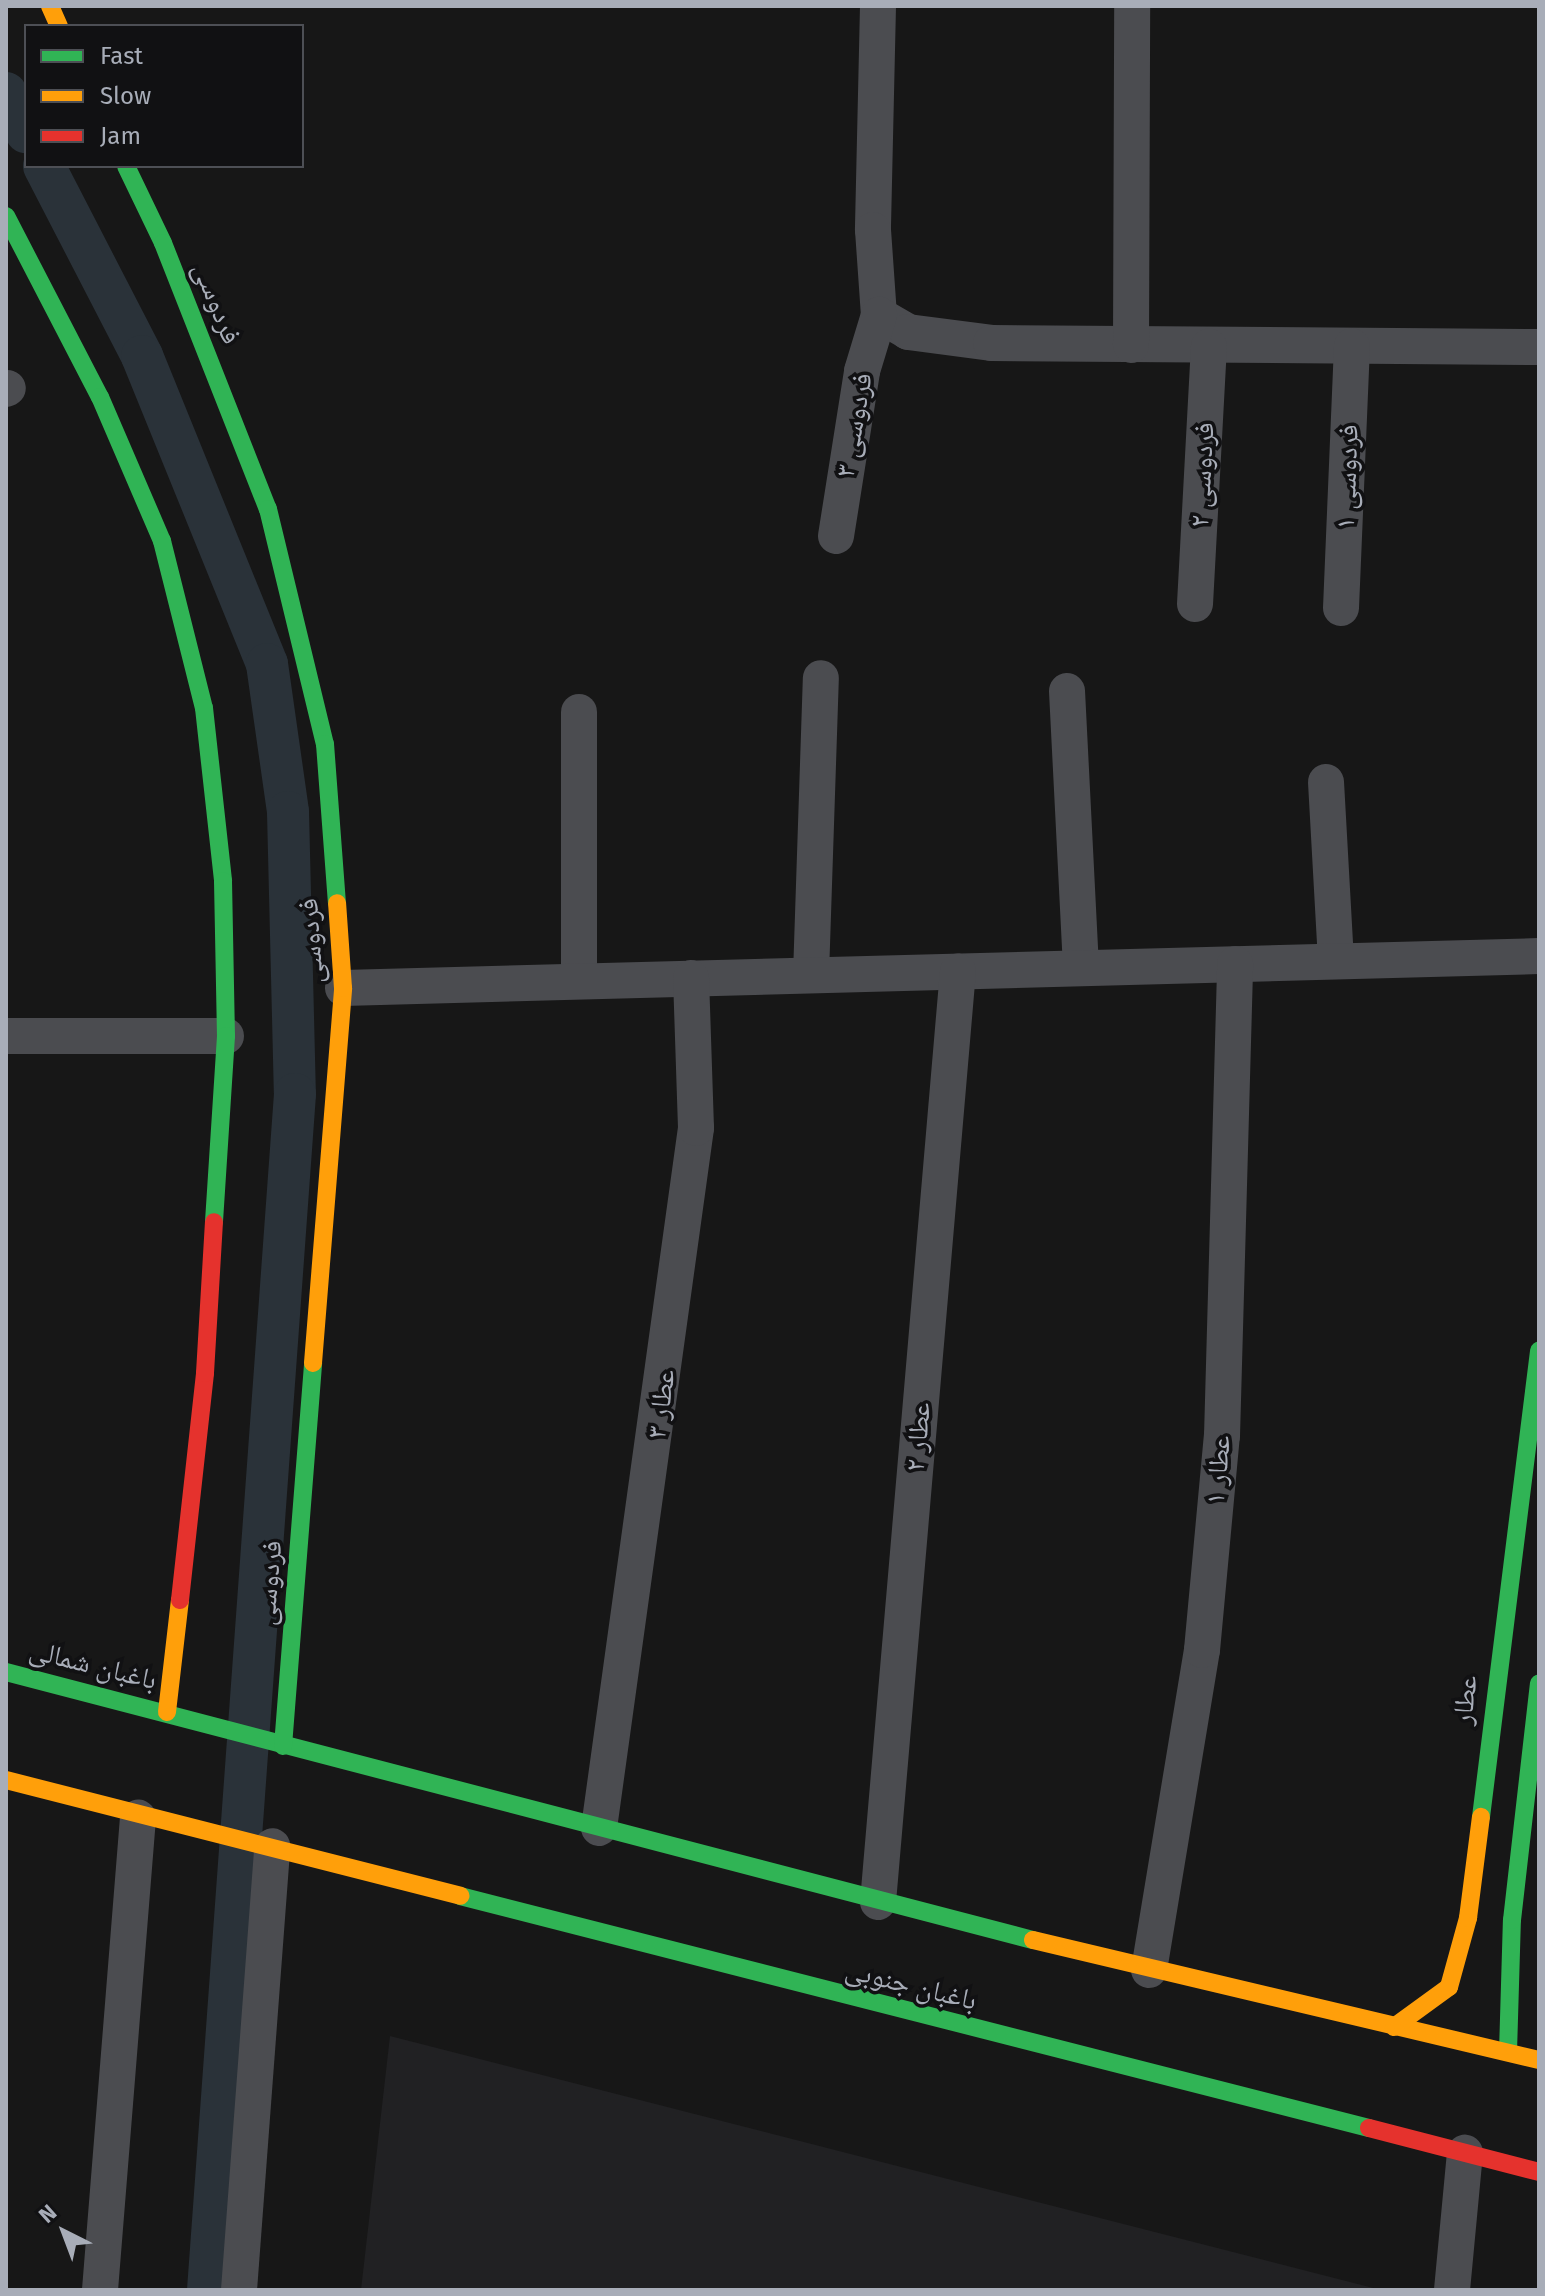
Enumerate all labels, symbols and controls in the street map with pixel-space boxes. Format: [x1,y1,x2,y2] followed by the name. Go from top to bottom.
[24,24,304,168] legend
[100,42,143,70] text: Fast
[100,82,151,110] text: Slow
[100,122,141,150] text: Jam
[185,257,249,349] street label: فردوسی
[828,370,880,480] street label: فردوسی ۳
[1182,421,1222,529] street label: فردوسی ۲
[1328,424,1366,530] street label: فردوسی ۱
[291,897,331,985] street label: فردوسی
[640,1367,682,1441] street label: عطار ۳
[898,1401,938,1473] street label: عطار ۲
[1198,1434,1238,1506] street label: عطار ۱
[249,1539,289,1627] street label: فردوسی
[26,1633,160,1697] street label: باغبان شمالی
[1445,1673,1485,1727] street label: عطار
[842,1952,980,2018] street label: باغبان جنوبی
[24,2192,104,2272] north arrow
[33,2199,62,2229] text: N

